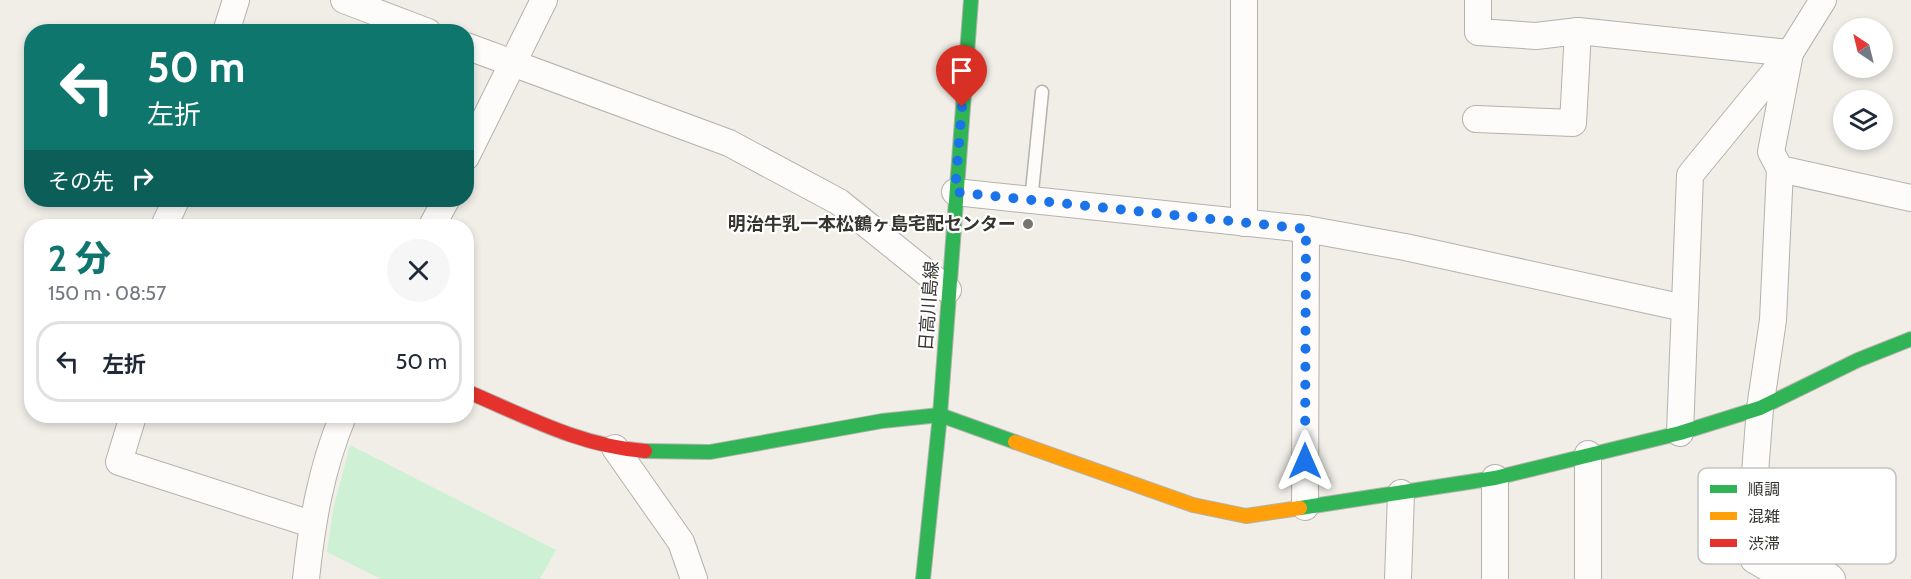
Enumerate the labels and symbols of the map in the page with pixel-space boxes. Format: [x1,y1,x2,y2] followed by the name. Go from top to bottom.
[1833,18,1893,78] north arrow
[936,45,987,107] pin
[728,213,1016,235] place label: 明治牛乳一本松鶴ヶ島宅配センター
[1021,217,1035,231] marker: 明治牛乳一本松鶴ヶ島宅配センター
[915,260,943,352] street label: 日高川島線
[1273,429,1337,493] position arrow
[1698,468,1896,564] legend
[1748,480,1780,499] text: 順調
[1748,507,1780,526] text: 混雑
[1748,534,1780,553] text: 渋滞

